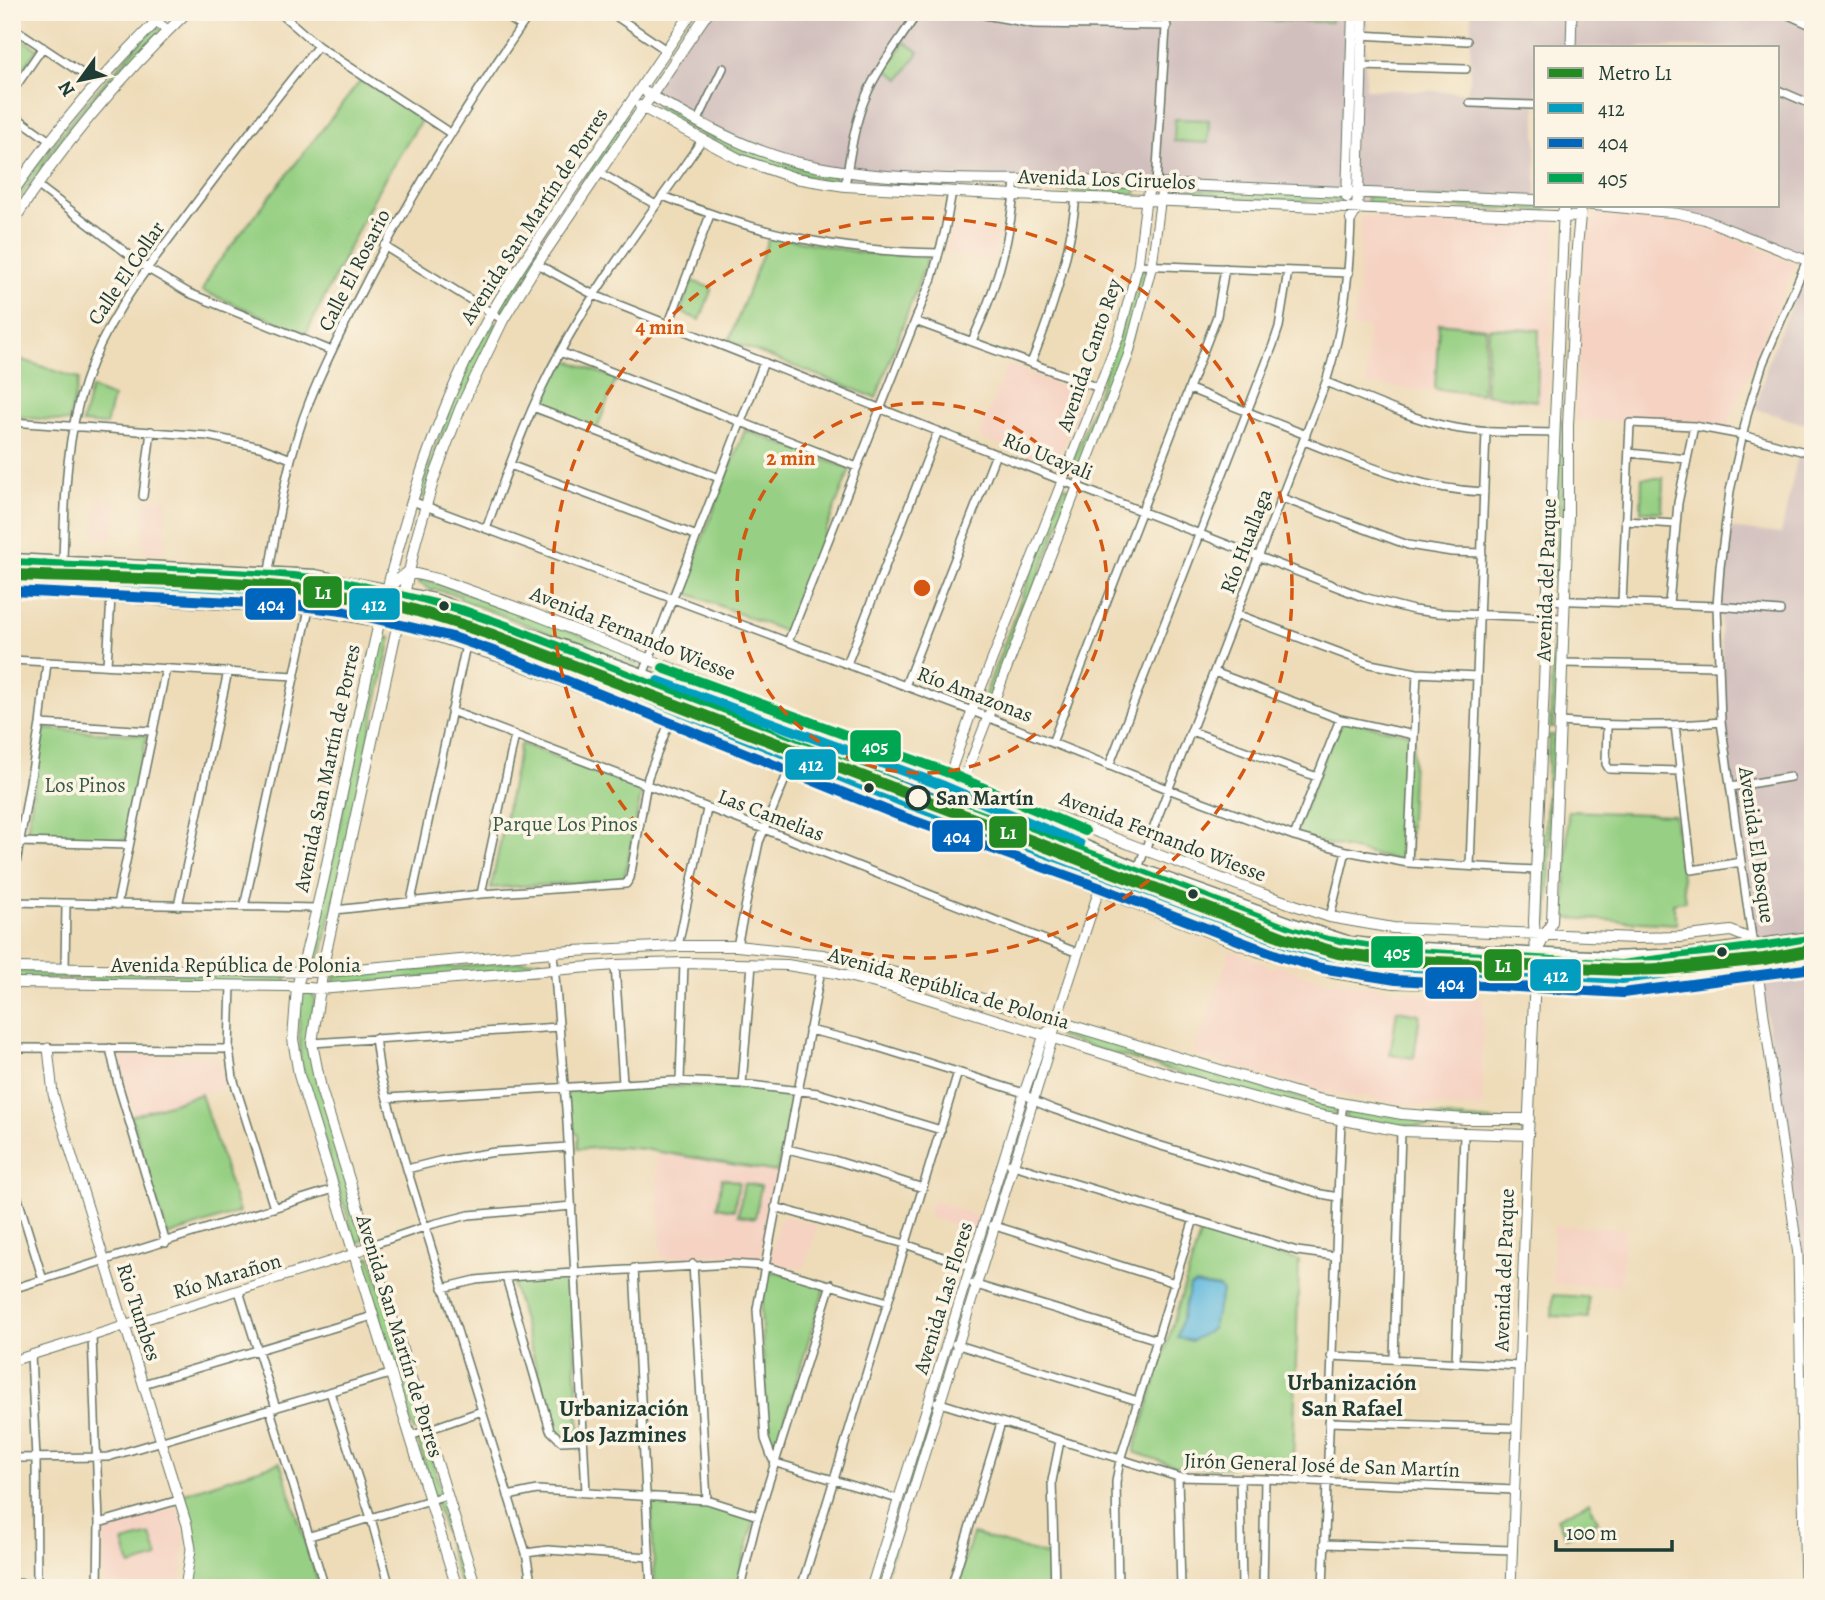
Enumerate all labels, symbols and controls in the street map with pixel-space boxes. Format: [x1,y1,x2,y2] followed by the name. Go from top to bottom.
[46,46,116,116] north arrow
[1534,46,1780,206] legend
[1598,59,1672,87] text: Metro L1
[52,76,81,102] text: N
[1598,95,1625,123] text: 412
[453,102,615,330] street label: Avenida San Martín de Porres
[1598,129,1628,157] text: 404
[1017,162,1196,196] street label: Avenida Los Ciruelos
[1598,165,1628,193] text: 405
[311,204,397,336] street label: Calle El Rosario
[81,216,171,330] street label: Calle El Collar
[1049,274,1128,436] street label: Avenida Canto Rey
[635,313,685,341] text: 4 min
[999,425,1097,487] street label: Río Ucayali
[766,444,816,472] text: 2 min
[1213,484,1279,597] street label: Río Huallaga
[1529,498,1563,663] street label: Avenida del Parque
[302,575,343,609] line badge: L1
[910,576,934,600] centre of rings
[525,579,740,687] street label: Avenida Fernando Wiesse
[315,580,332,606] text: L1
[244,587,297,621] line badge: 404
[348,587,401,621] line badge: 412
[257,592,285,618] text: 404
[362,592,386,618] text: 412
[437,599,451,613] unlabelled marker
[287,642,367,895] street label: Avenida San Martín de Porres
[913,659,1037,729] street label: Río Amazonas
[849,729,902,763] line badge: 405
[862,734,888,760] text: 405
[784,748,837,781] line badge: 412
[799,752,823,778] text: 412
[1732,764,1782,925] street label: Avenida El Bosque
[44,771,126,799] park label: Los Pinos
[862,781,876,795] unlabelled marker
[714,782,828,848] street label: Las Camelias
[1055,783,1270,888] street label: Avenida Fernando Wiesse
[936,784,1034,812] place label: San Martín
[906,786,930,810] marker: San Martín
[492,810,638,838] park label: Parque Los Pinos
[988,815,1028,849] line badge: L1
[931,819,984,853] line badge: 404
[1000,820,1017,846] text: L1
[943,824,971,850] text: 404
[1186,887,1200,901] unlabelled marker
[1370,935,1424,969] line badge: 405
[824,940,1073,1036] street label: Avenida República de Polonia
[1384,940,1410,966] text: 405
[1715,945,1729,959] unlabelled marker
[1483,948,1523,982] line badge: L1
[110,951,361,979] street label: Avenida República de Polonia
[1495,953,1512,979] text: L1
[1529,958,1582,992] line badge: 412
[1544,963,1568,989] text: 412
[1424,966,1478,1000] line badge: 404
[1437,971,1465,997] text: 404
[1487,1188,1521,1353] street label: Avenida del Parque
[349,1210,450,1461] street label: Avenida San Martín de Porres
[906,1218,979,1379] street label: Avenida Las Flores
[169,1246,285,1306] street label: Río Marañon
[110,1259,168,1365] street label: Rio Tumbes
[1287,1367,1417,1424] district label: Urbanización San Rafael
[559,1393,689,1450] district label: Urbanización Los Jazmines
[1183,1446,1461,1484] street label: Jirón General José de San Martín
[1556,1509,1671,1553] scale bar
[1566,1519,1617,1547] text: 100 m

